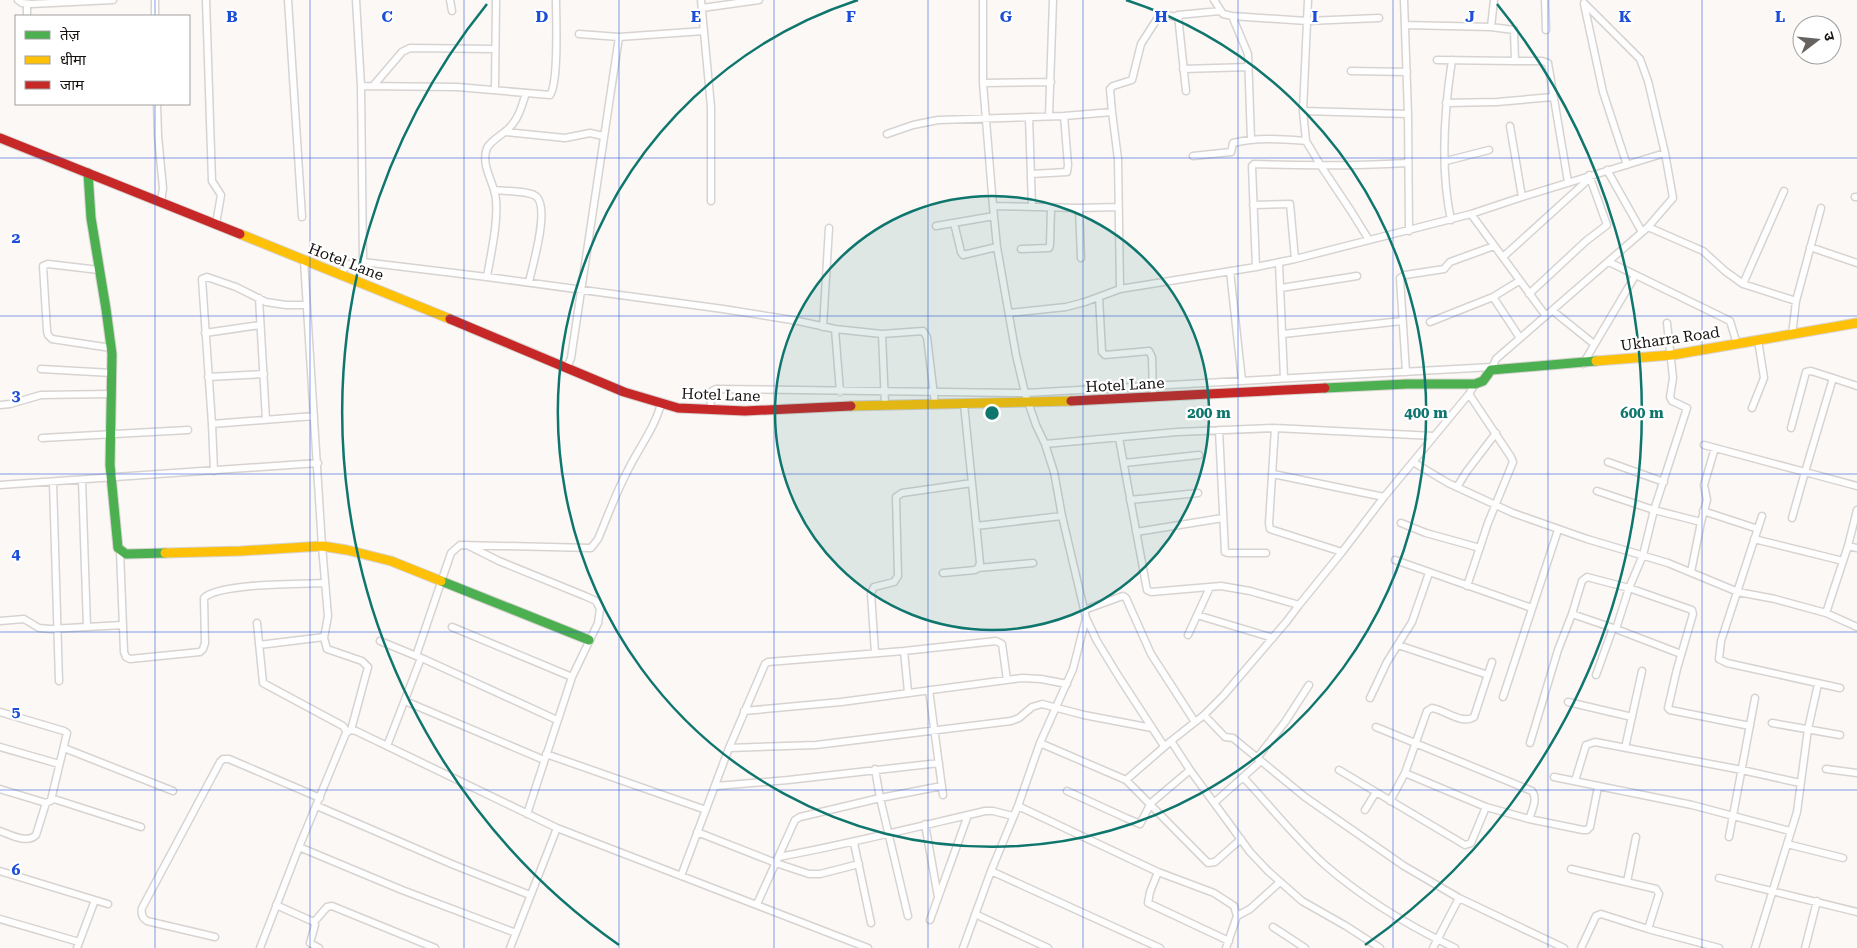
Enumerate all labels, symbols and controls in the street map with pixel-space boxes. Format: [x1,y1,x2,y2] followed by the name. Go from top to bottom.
[226,7,238,26] text: B
[381,7,393,26] text: C
[536,7,549,26] text: D
[691,7,701,26] text: E
[846,7,856,26] text: F
[1000,7,1013,26] text: G
[1154,7,1168,26] text: H
[1312,7,1318,26] text: I
[1465,7,1475,26] text: J
[1619,7,1632,26] text: K
[1775,7,1785,26] text: L
[15,15,190,105] legend
[1792,15,1842,65] north arrow
[60,26,81,44] text: तेज़
[1821,30,1839,43] text: उ
[60,51,87,69] text: धीमा
[60,76,85,94] text: जाम
[12,228,21,247] text: 2
[306,239,386,285] street label: Hotel Lane
[1619,323,1721,355] street label: Ukharra Road
[1085,374,1165,396] street label: Hotel Lane
[681,385,761,405] street label: Hotel Lane
[12,386,21,405] text: 3
[983,404,1001,422] centre of rings
[1187,404,1231,422] text: 200 m
[1404,404,1448,422] text: 400 m
[1620,404,1664,422] text: 600 m
[12,544,21,563] text: 4
[12,702,21,721] text: 5
[12,860,21,879] text: 6

